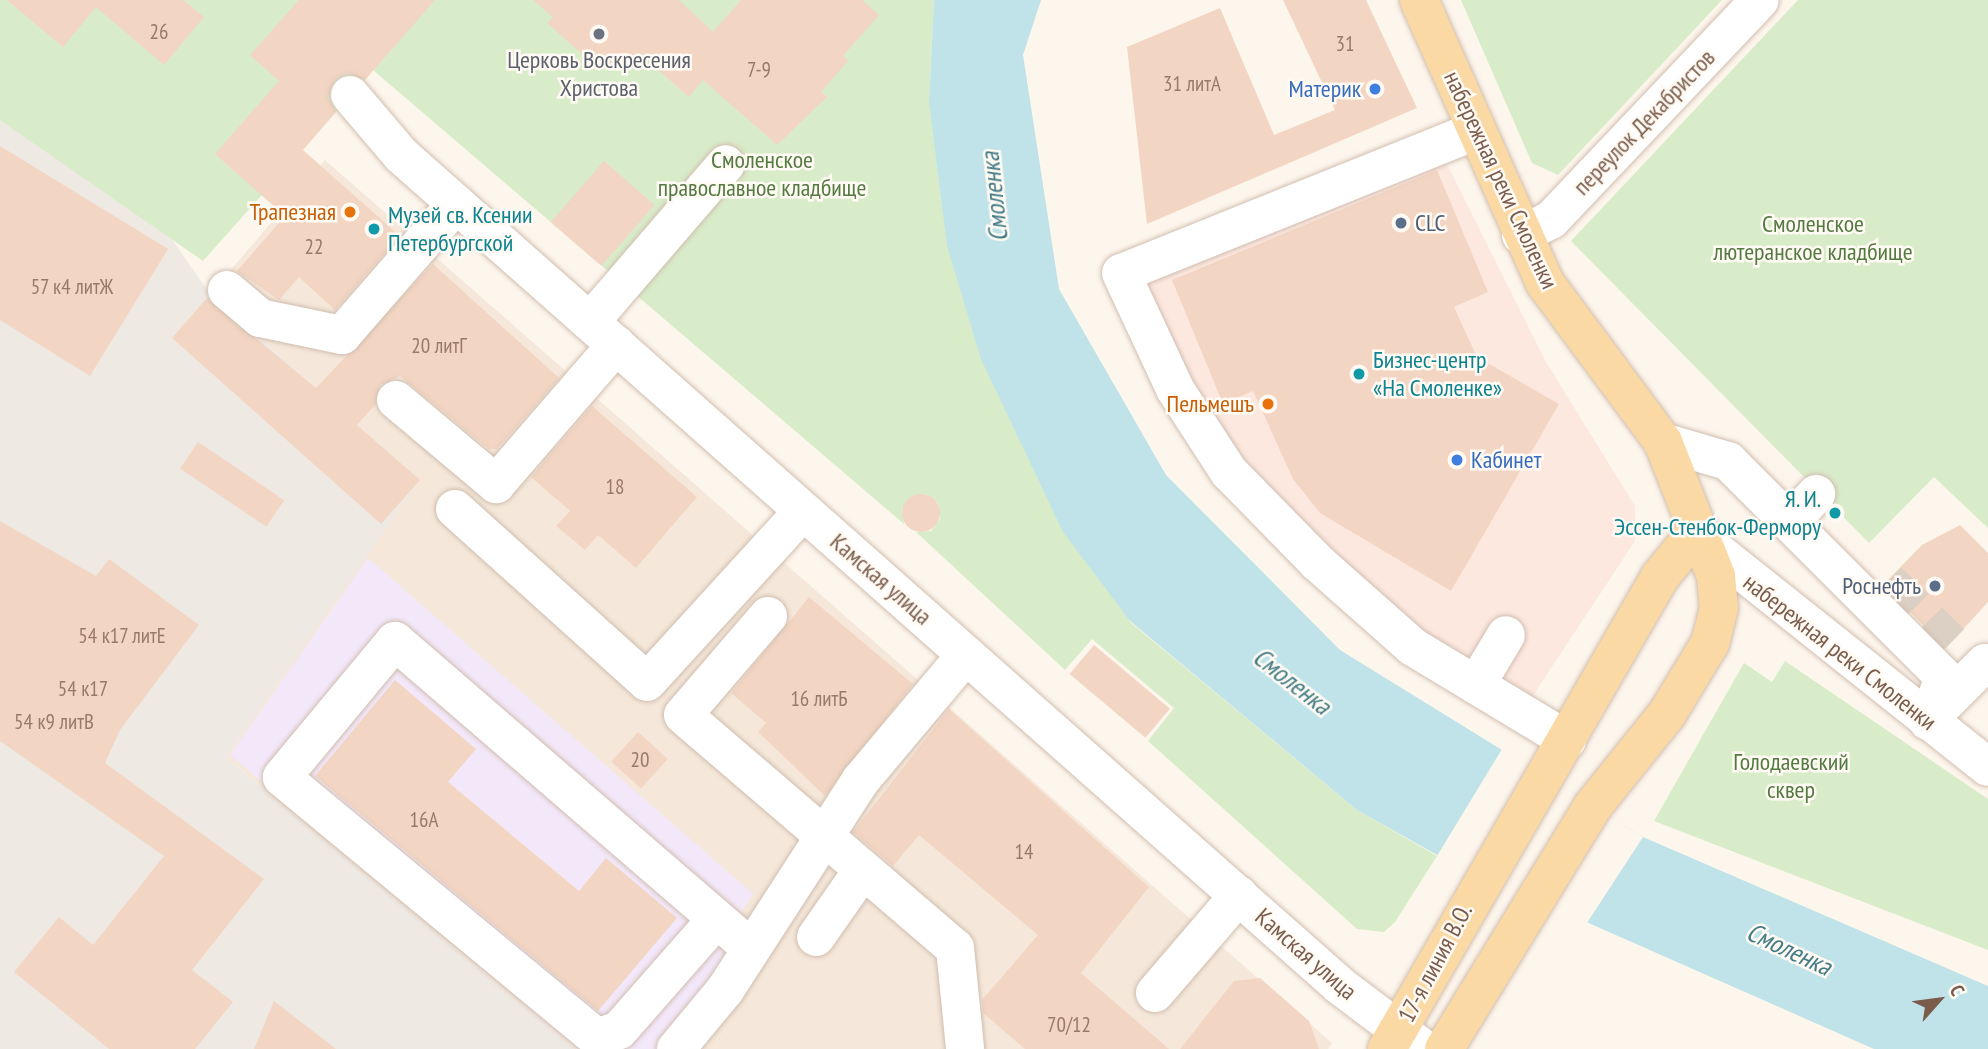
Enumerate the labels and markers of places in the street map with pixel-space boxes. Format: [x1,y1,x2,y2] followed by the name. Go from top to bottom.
[591,26,607,42] marker: Церковь Воскресения Христова
[507,46,691,102] place label: Церковь Воскресения Христова
[1289,75,1361,103] place label: Материк
[1367,81,1383,97] marker: Материк
[249,198,336,226] place label: Трапезная
[388,201,534,257] place label: Музей св. Ксении Петербургской
[342,204,358,220] marker: Трапезная
[1415,209,1446,237] place label: CLC
[1393,215,1409,231] marker: CLC
[366,221,382,237] marker: Музей св. Ксении Петербургской
[1373,346,1502,402] place label: Бизнес-центр «На Смоленке»
[1351,366,1367,382] marker: Бизнес-центр «На Смоленке»
[1167,390,1254,418] place label: Пельмешъ
[1260,396,1276,412] marker: Пельмешъ
[1471,446,1541,474] place label: Кабинет
[1449,452,1465,468] marker: Кабинет
[1614,485,1821,541] place label: Я. И. Эссен-Стенбок-Фермору
[1827,505,1843,521] marker: Я. И. Эссен-Стенбок-Фермору
[1842,572,1921,600] place label: Роснефть
[1927,578,1943,594] marker: Роснефть

